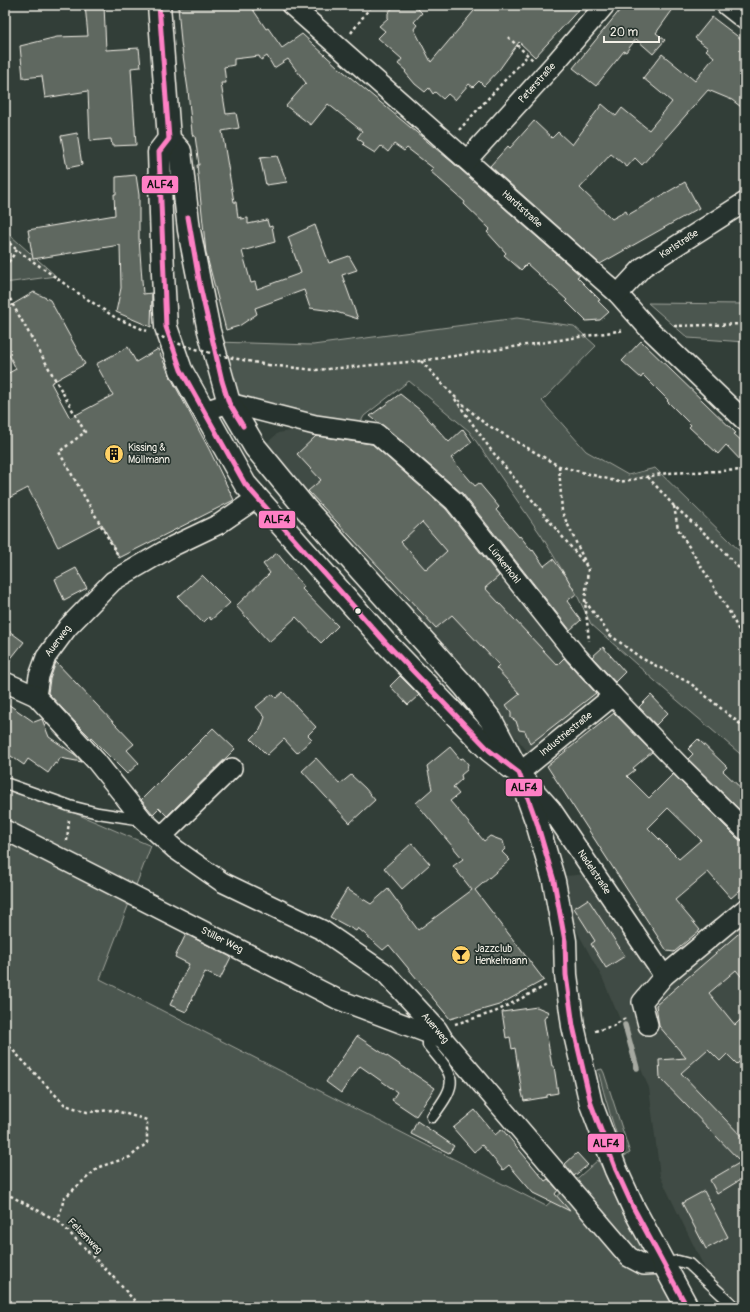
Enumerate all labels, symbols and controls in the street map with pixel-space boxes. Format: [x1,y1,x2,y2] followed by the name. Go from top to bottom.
[604,18,659,44] scale bar
[610,25,639,40] text: 20 m
[516,60,558,106] street label: Peterstraße
[141,175,179,194] line badge: ALF4
[147,178,174,191] text: ALF4
[499,188,545,230] street label: Hardtstraße
[657,227,701,261] street label: Karlstraße
[128,442,170,466] place label: Kissing & Möllmann
[103,443,125,465] building icon: Kissing & Möllmann
[258,510,296,529] line badge: ALF4
[264,513,291,526] text: ALF4
[485,542,523,586] street label: Lünkerhohl
[353,606,363,616] unlabelled marker
[42,623,74,659] street label: Auerweg
[537,709,595,759] street label: Industriestraße
[505,778,543,797] line badge: ALF4
[511,781,538,794] text: ALF4
[575,848,613,896] street label: Nadelstraße
[199,924,245,956] street label: Stiller Weg
[475,943,528,967] place label: Jazzclub Henkelmann
[450,944,472,966] bar icon: Jazzclub Henkelmann
[419,1010,451,1046] street label: Auerweg
[587,1133,625,1153] line badge: ALF4
[593,1137,620,1150] text: ALF4
[65,1216,105,1256] street label: Felsenweg

